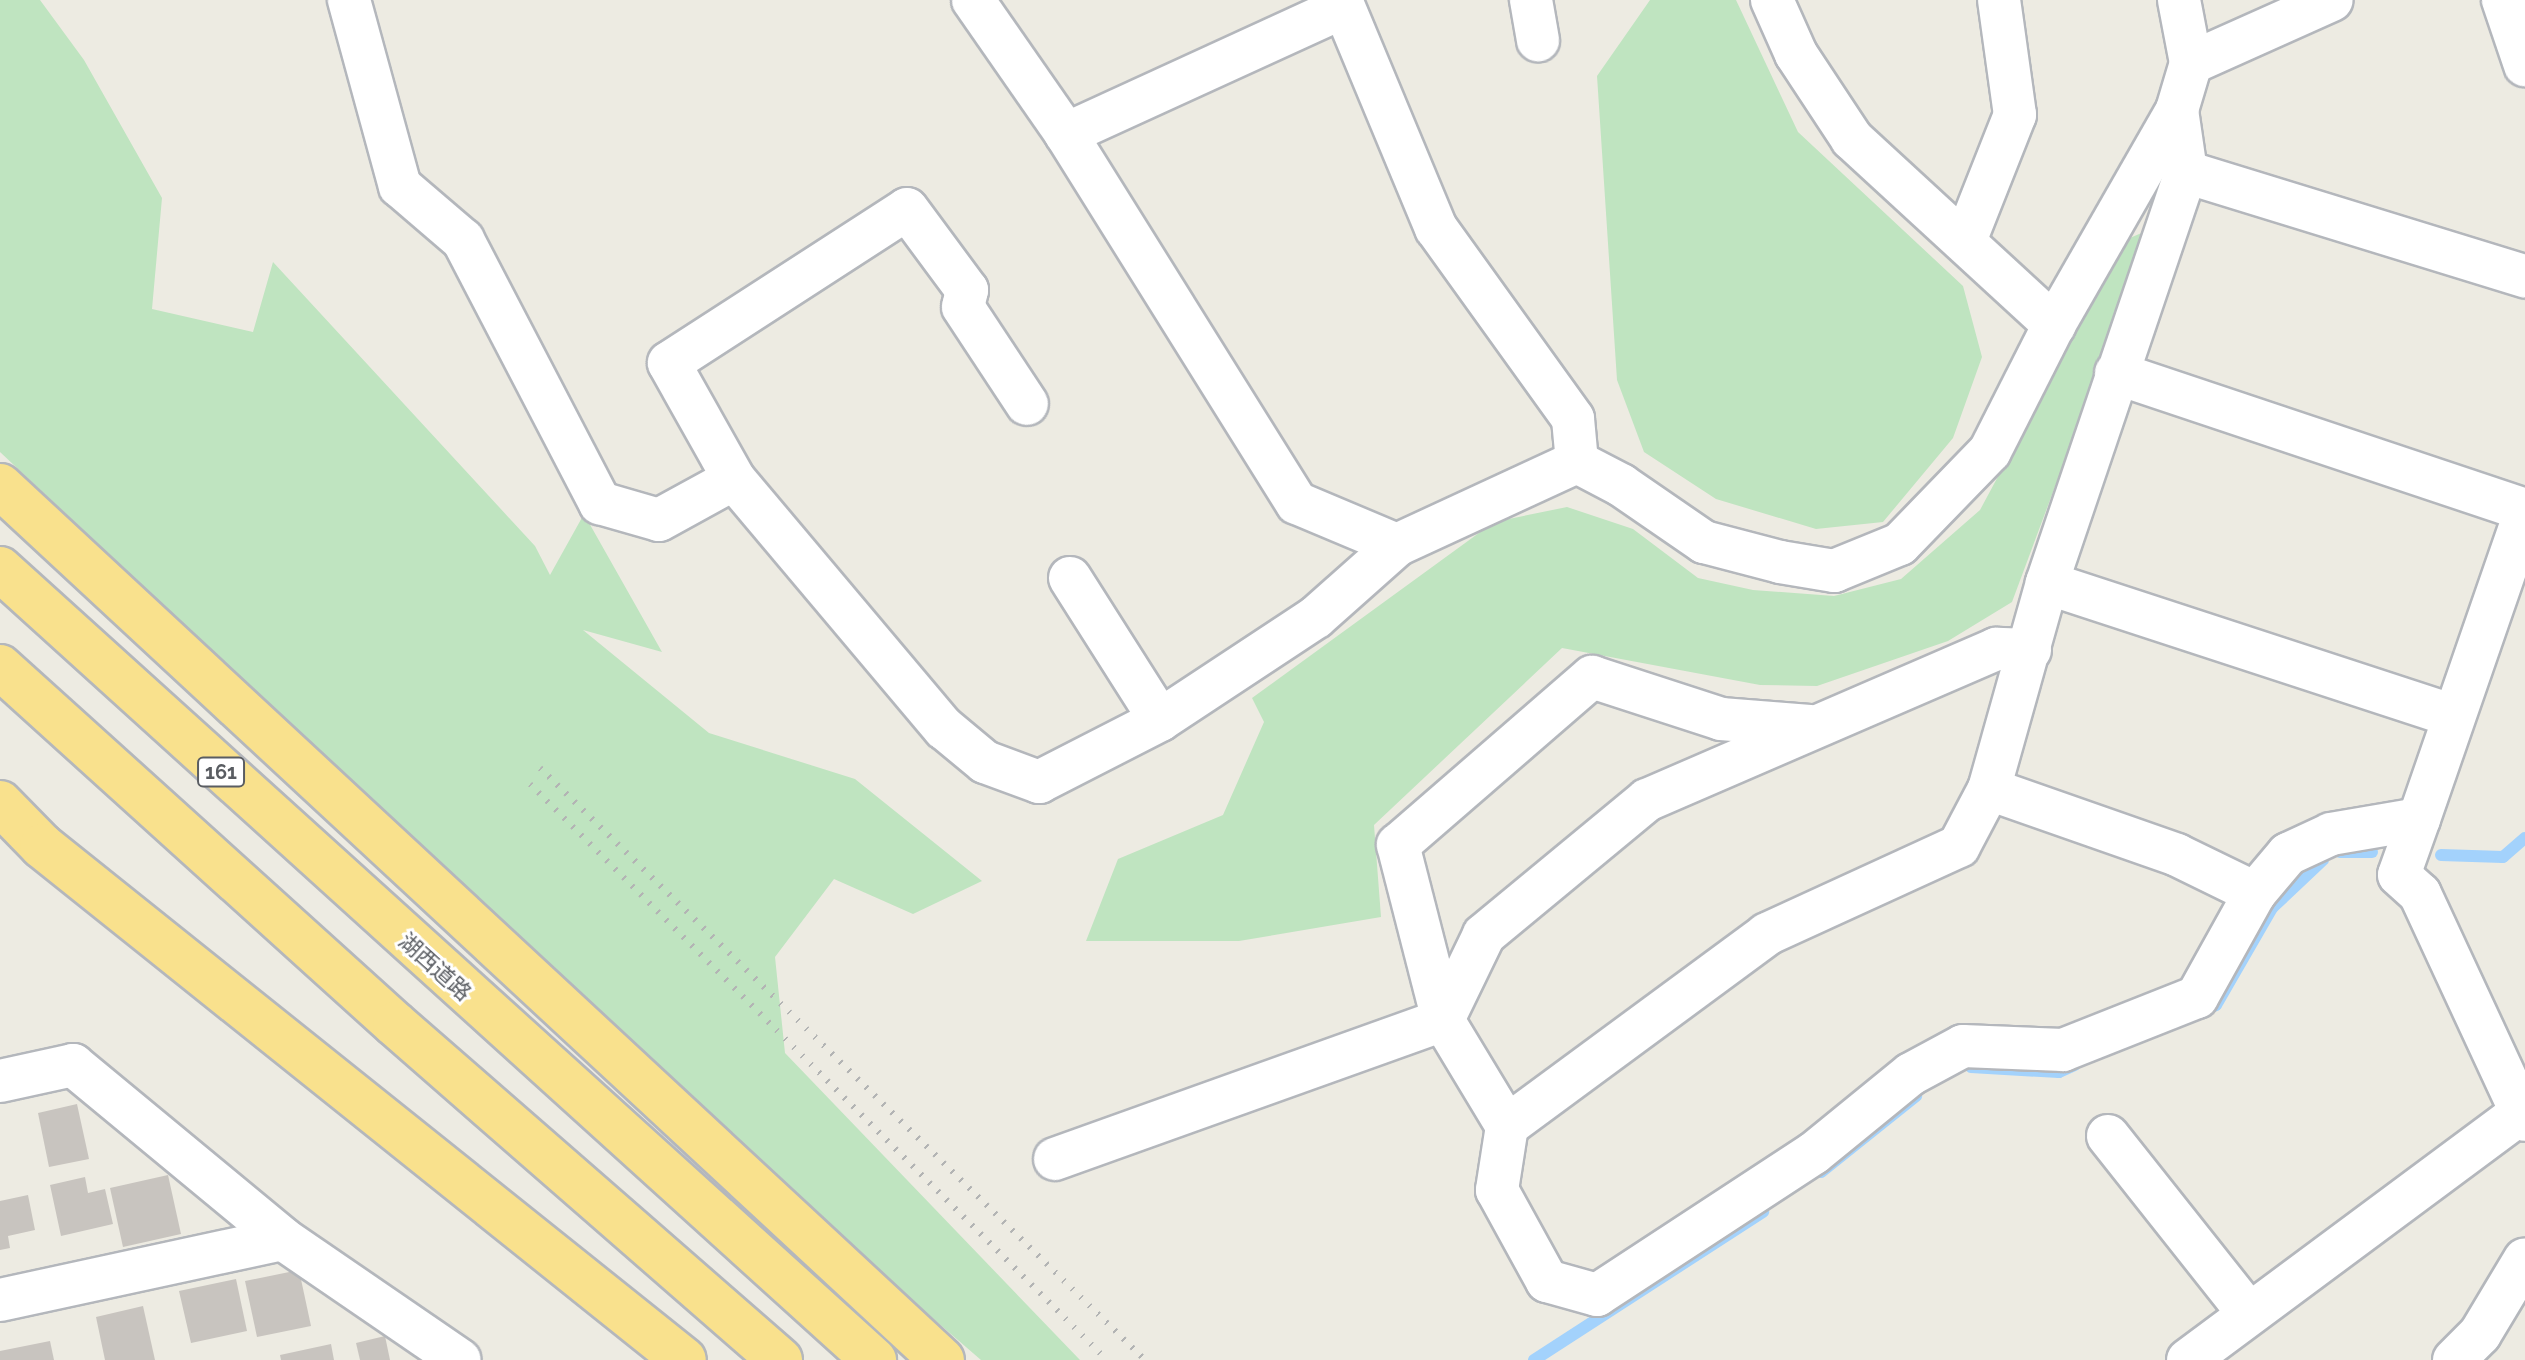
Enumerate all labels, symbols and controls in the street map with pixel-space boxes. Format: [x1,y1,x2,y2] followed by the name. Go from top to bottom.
[197,756,245,788] road number: 161
[393,928,477,1006] street label: 湖西道路

